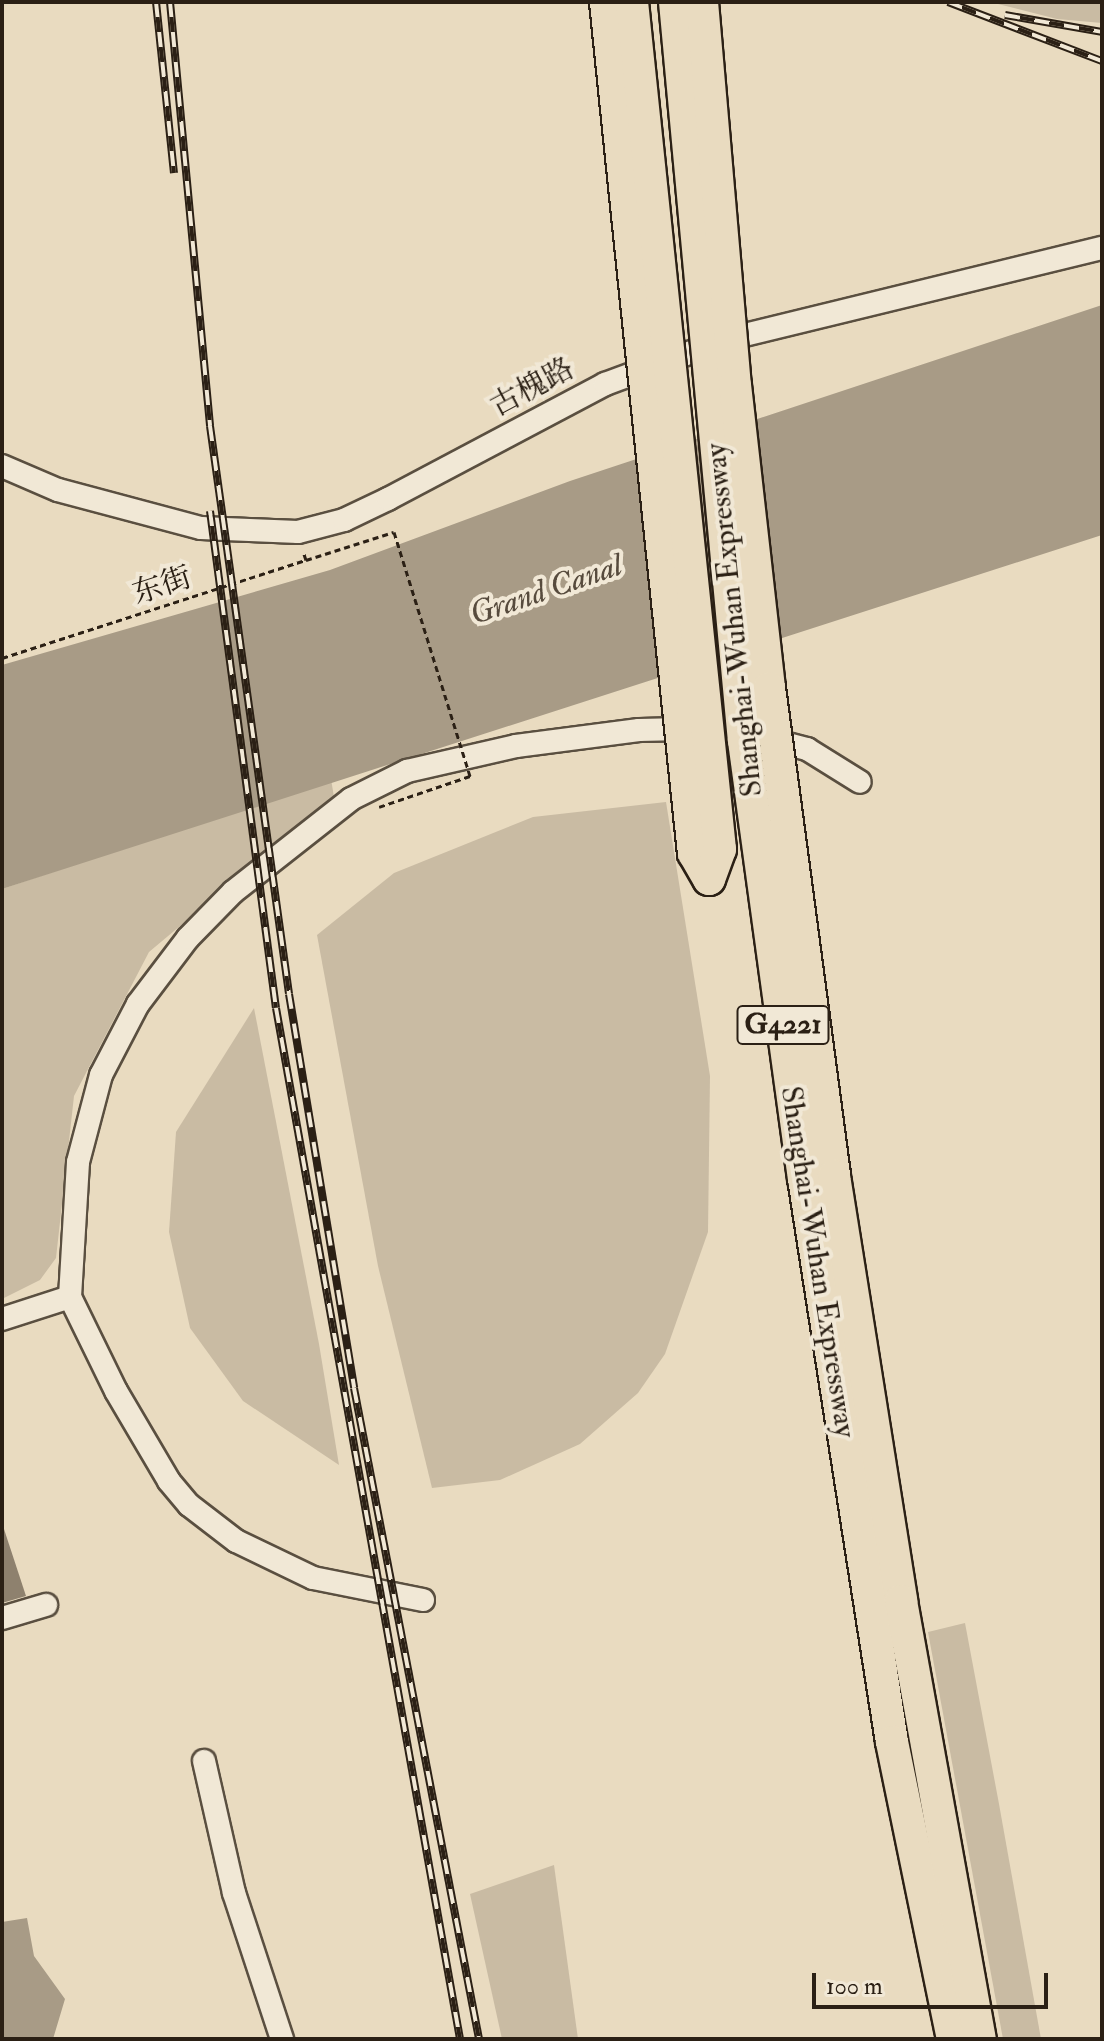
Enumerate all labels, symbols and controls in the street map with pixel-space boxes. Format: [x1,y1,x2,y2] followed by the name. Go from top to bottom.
[484,351,580,425] street label: 古槐路
[698,441,770,799] street label: Shanghai-Wuhan Expressway
[465,546,627,634] water label: Grand Canal
[128,560,196,612] street label: 东街
[735,1001,831,1049] road number: G4221
[772,1084,864,1440] street label: Shanghai-Wuhan Expressway
[816,1957,1052,2007] scale bar
[826,1971,883,2002] text: 100 m

